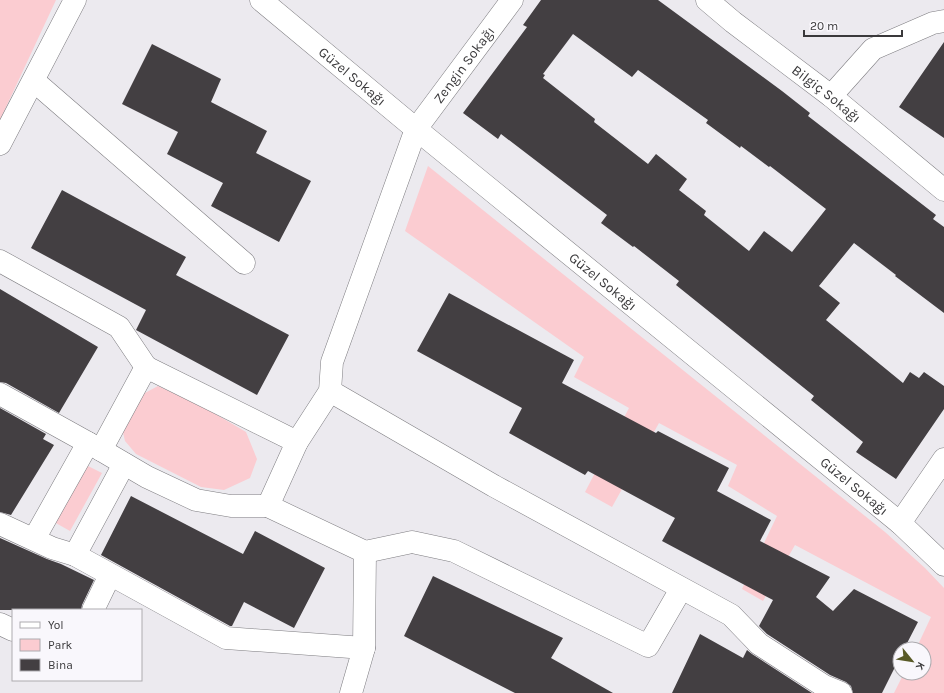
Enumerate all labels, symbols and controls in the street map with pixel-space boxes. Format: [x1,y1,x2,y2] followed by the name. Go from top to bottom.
[804,12,902,38] scale bar
[810,19,838,33] text: 20 m
[430,23,498,107] street label: Zengin Sokağı
[315,43,390,109] street label: Güzel Sokağı
[789,61,865,126] street label: Bilgiç Sokağı
[566,249,641,314] street label: Güzel Sokağı
[817,453,892,519] street label: Güzel Sokağı
[12,609,142,681] legend
[48,618,64,632] text: Yol
[48,638,73,652] text: Park
[892,641,932,681] north arrow
[48,658,73,672] text: Bina
[912,659,928,673] text: K

